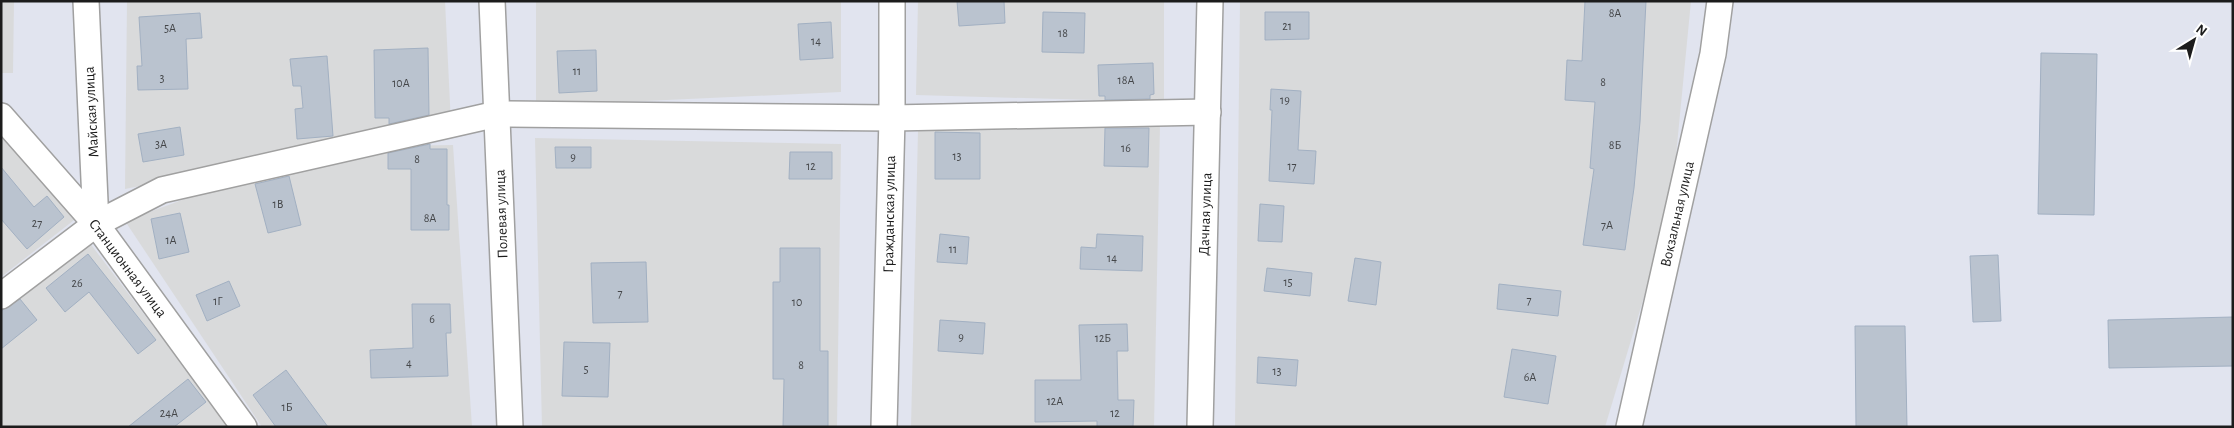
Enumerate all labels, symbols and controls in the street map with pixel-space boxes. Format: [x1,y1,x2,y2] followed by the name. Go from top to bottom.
[1609,7,1621,19] house number: 8А
[2169,15,2219,65] north arrow
[1282,20,1292,32] house number: 21
[164,22,176,34] house number: 5А
[2193,22,2209,39] text: N
[1058,27,1068,39] house number: 18
[811,35,821,47] house number: 14
[573,65,581,77] house number: 11
[82,66,101,158] street label: Майская улица
[160,72,165,84] house number: 3
[1118,74,1134,86] house number: 18А
[1600,76,1606,88] house number: 8
[392,77,410,89] house number: 10А
[1280,94,1290,106] house number: 19
[155,138,167,150] house number: 3А
[1609,139,1621,151] house number: 8Б
[1121,142,1131,154] house number: 16
[952,150,962,162] house number: 13
[570,151,576,163] house number: 9
[414,153,420,165] house number: 8
[881,155,898,273] street label: Гражданская улица
[806,160,816,172] house number: 12
[1287,160,1297,172] house number: 17
[1658,160,1697,268] street label: Вокзальная улица
[492,169,511,259] street label: Полевая улица
[1197,172,1214,256] street label: Дачная улица
[273,198,284,210] house number: 1В
[424,212,436,224] house number: 8А
[86,216,169,320] street label: Станционная улица
[32,217,42,229] house number: 27
[1601,219,1613,231] house number: 7А
[165,234,177,246] house number: 1А
[949,243,957,255] house number: 11
[1107,252,1117,264] house number: 14
[1283,276,1293,288] house number: 15
[71,277,83,289] house number: 26
[617,287,623,299] house number: 7
[1526,294,1532,306] house number: 7
[213,295,223,307] house number: 1Г
[792,296,802,308] house number: 10
[429,313,435,325] house number: 6
[958,331,964,343] house number: 9
[1095,332,1111,344] house number: 12Б
[406,357,412,369] house number: 4
[798,359,804,371] house number: 8
[583,363,589,375] house number: 5
[1272,365,1282,377] house number: 13
[1524,371,1536,383] house number: 6А
[1047,395,1063,407] house number: 12А
[282,401,293,413] house number: 1Б
[160,407,178,419] house number: 24А
[1110,407,1120,419] house number: 12

